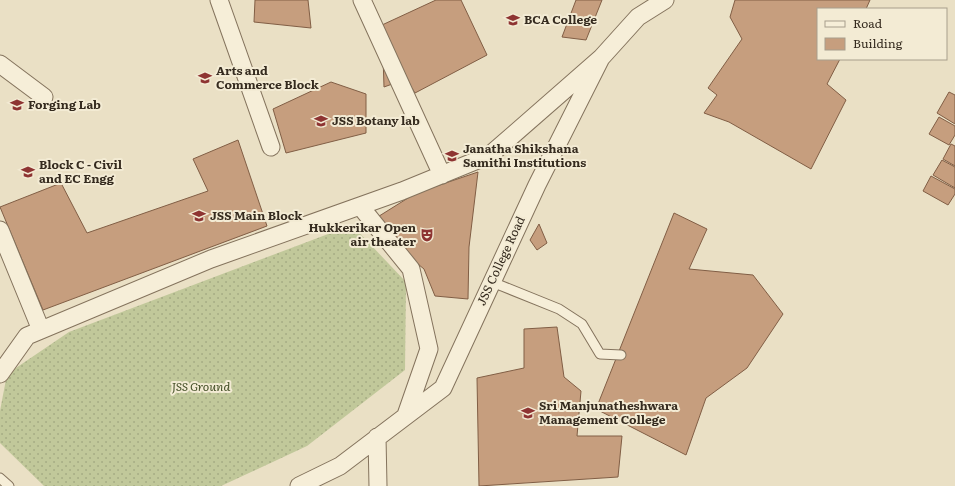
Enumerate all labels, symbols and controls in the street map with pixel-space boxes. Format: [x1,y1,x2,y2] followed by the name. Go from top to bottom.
[817,8,947,60] legend
[524,10,597,28] place label: BCA College
[505,12,521,28] school or university icon: BCA College
[853,14,883,32] text: Road
[853,34,903,52] text: Building
[216,61,320,93] place label: Arts and Commerce Block
[197,70,213,86] school or university icon: Arts and Commerce Block
[28,95,101,113] place label: Forging Lab
[9,97,25,113] school or university icon: Forging Lab
[332,111,420,129] place label: JSS Botany lab
[313,113,329,129] school or university icon: JSS Botany lab
[463,139,586,171] place label: Janatha Shikshana Samithi Institutions
[444,148,460,164] school or university icon: Janatha Shikshana Samithi Institutions
[39,155,123,187] place label: Block C - Civil and EC Engg
[20,164,36,180] school or university icon: Block C - Civil and EC Engg
[210,206,303,224] place label: JSS Main Block
[191,208,207,224] school or university icon: JSS Main Block
[471,212,529,308] street label: JSS College Road
[309,218,417,250] place label: Hukkerikar Open air theater
[419,227,435,243] theatre icon: Hukkerikar Open air theater
[172,377,230,395] park label: JSS Ground
[539,396,678,428] place label: Sri Manjunatheshwara Management College
[520,405,536,421] school or university icon: Sri Manjunatheshwara Management College

